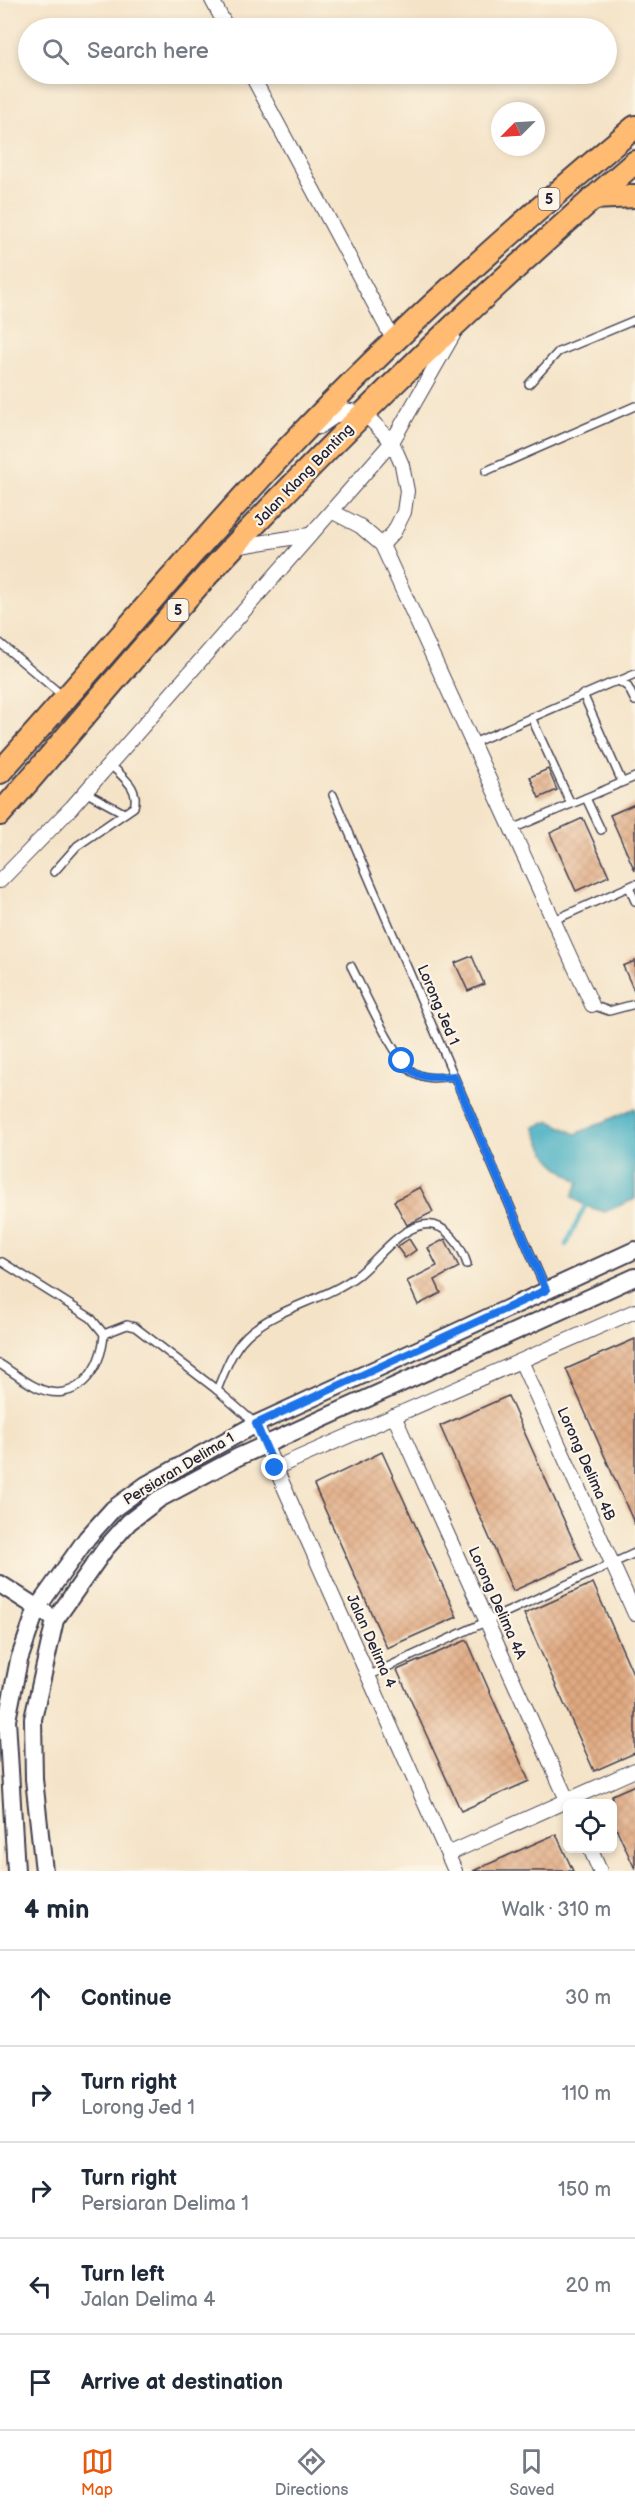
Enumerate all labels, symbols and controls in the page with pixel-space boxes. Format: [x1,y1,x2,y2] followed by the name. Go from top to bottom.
[18,18,617,84] search box
[39,35,72,68] icon: search
[87,38,209,65] text: Search here
[491,102,545,156] north arrow
[538,188,560,210] road number: 5
[250,420,358,530] street label: Jalan Klang Banting
[168,599,188,621] road number: 5
[413,962,463,1048] street label: Lorong Jed 1
[388,1047,414,1073] route start
[552,1404,620,1524] street label: Lorong Delima 4B
[120,1428,238,1510] street label: Persiaran Delima 1
[261,1454,287,1480] route end
[464,1544,531,1663] street label: Lorong Delima 4A
[342,1591,400,1691] street label: Jalan Delima 4
[563,1799,617,1853] map controls
[563,1799,617,1853] button: locate
[24,1895,89,1926] text: 4 min
[502,1898,611,1922] text: Walk · 310 m
[24,1982,57,2015] icon: ahead
[81,1985,171,2012] text: Continue
[565,1986,611,2010] text: 30 m
[81,2069,177,2096] text: Turn right
[24,2078,57,2111] icon: right
[562,2082,611,2106] text: 110 m
[81,2096,195,2120] text: Lorong Jed 1
[81,2165,177,2192] text: Turn right
[24,2174,57,2207] icon: right
[558,2178,611,2202] text: 150 m
[81,2192,249,2216] text: Persiaran Delima 1
[81,2261,165,2288] text: Turn left
[24,2270,57,2303] icon: left
[566,2274,611,2298] text: 20 m
[81,2288,215,2312] text: Jalan Delima 4
[24,2366,57,2399] icon: arrive
[81,2369,283,2396] text: Arrive at destination
[81,2445,114,2500] tab: Map
[275,2445,348,2500] tab: Directions
[509,2445,554,2500] tab: Saved

